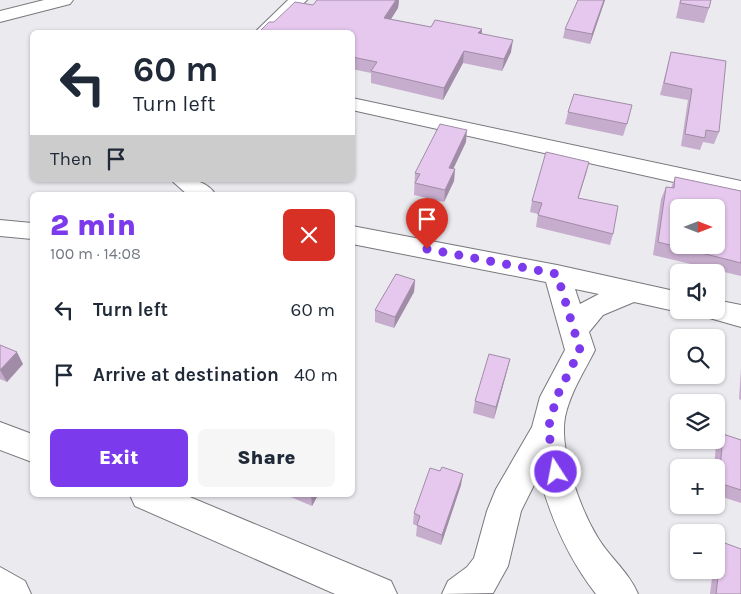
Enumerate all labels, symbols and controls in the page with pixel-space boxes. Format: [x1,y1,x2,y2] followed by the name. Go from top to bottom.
[133,49,218,90] text: 60 m
[50,50,115,115] icon: left
[133,91,216,117] text: Turn left
[102,145,130,173] icon: arrive
[50,148,92,170] text: Then
[406,198,448,249] pin
[670,199,725,254] north arrow
[670,199,725,579] map controls
[413,205,441,233] icon: arrive
[50,207,136,243] text: 2 min
[283,209,335,261] button: close
[50,244,141,263] text: 100 m · 14:08
[670,264,725,319] button: sound
[50,296,78,324] icon: left
[93,299,168,321] text: Turn left
[291,299,335,321] text: 60 m
[670,329,725,384] button: search
[50,361,78,389] icon: arrive
[93,364,279,386] text: Arrive at destination
[294,364,338,386] text: 40 m
[670,394,725,449] button: layers
[50,429,188,487] button: Exit
[198,429,335,487] button: Share
[529,445,581,497] position arrow
[670,459,725,514] button: +
[670,524,725,579] button: −

